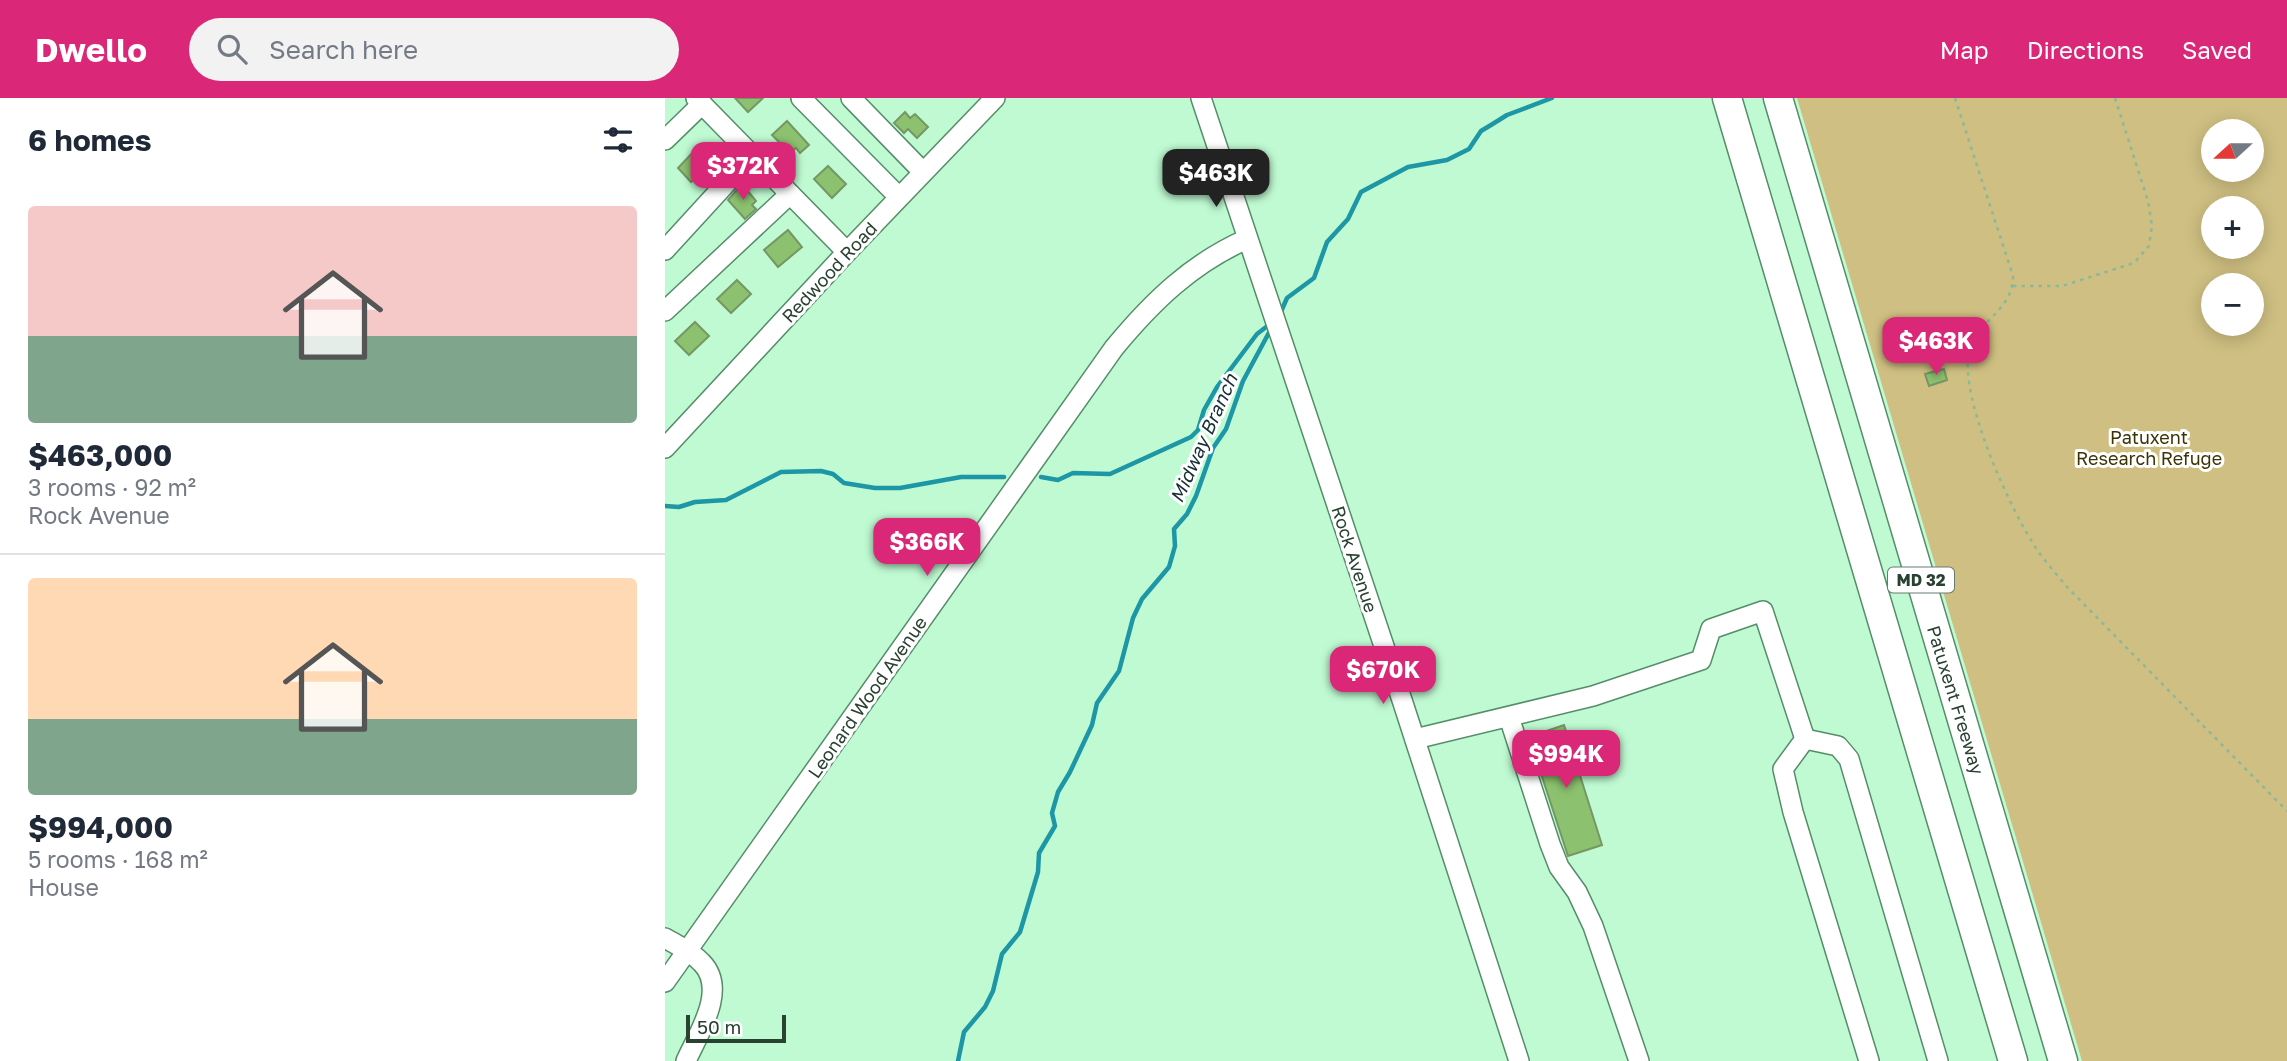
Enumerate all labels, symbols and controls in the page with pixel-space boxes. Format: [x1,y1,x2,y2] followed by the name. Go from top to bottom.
[189,18,679,81] search box
[35,30,147,69] text: Dwello
[213,30,251,68] icon: search
[269,34,418,65] text: Search here
[1940,35,1989,64] text: Map
[2027,35,2144,64] text: Directions
[2182,35,2252,64] text: Saved
[2201,119,2265,182] north arrow
[2201,119,2264,336] map controls
[599,121,637,159] icon: filters
[28,122,151,158] text: 6 homes
[694,142,792,202] pin: $372K
[1167,150,1265,209] pin: $463K
[707,151,779,179] text: $372K
[1178,158,1254,186] text: $463K
[2201,196,2264,259] button: +
[777,217,881,327] street label: Redwood Road
[270,252,396,378] icon: home
[2201,273,2264,336] button: −
[1887,317,1985,377] pin: $463K
[1898,326,1974,354] text: $463K
[1164,369,1242,506] water label: Midway Branch
[2076,426,2222,469] park label: Patuxent Research Refuge
[28,437,172,473] text: $463,000
[28,473,196,501] text: 3 rooms · 92 m²
[28,501,170,529] text: Rock Avenue
[1327,503,1383,615] street label: Rock Avenue
[878,518,976,578] pin: $366K
[889,527,965,555] text: $366K
[1888,568,1954,593] road number: MD 32
[803,612,931,782] street label: Leonard Wood Avenue
[1923,623,1989,777] street label: Patuxent Freeway
[270,624,396,750] icon: home
[1334,646,1432,706] pin: $670K
[1346,655,1420,683] text: $670K
[1517,730,1615,790] pin: $994K
[1528,739,1604,767] text: $994K
[28,809,173,845] text: $994,000
[28,845,208,873] text: 5 rooms · 168 m²
[28,873,99,901] text: House
[686,1012,786,1044] scale bar
[697,1015,741,1038] text: 50 m

